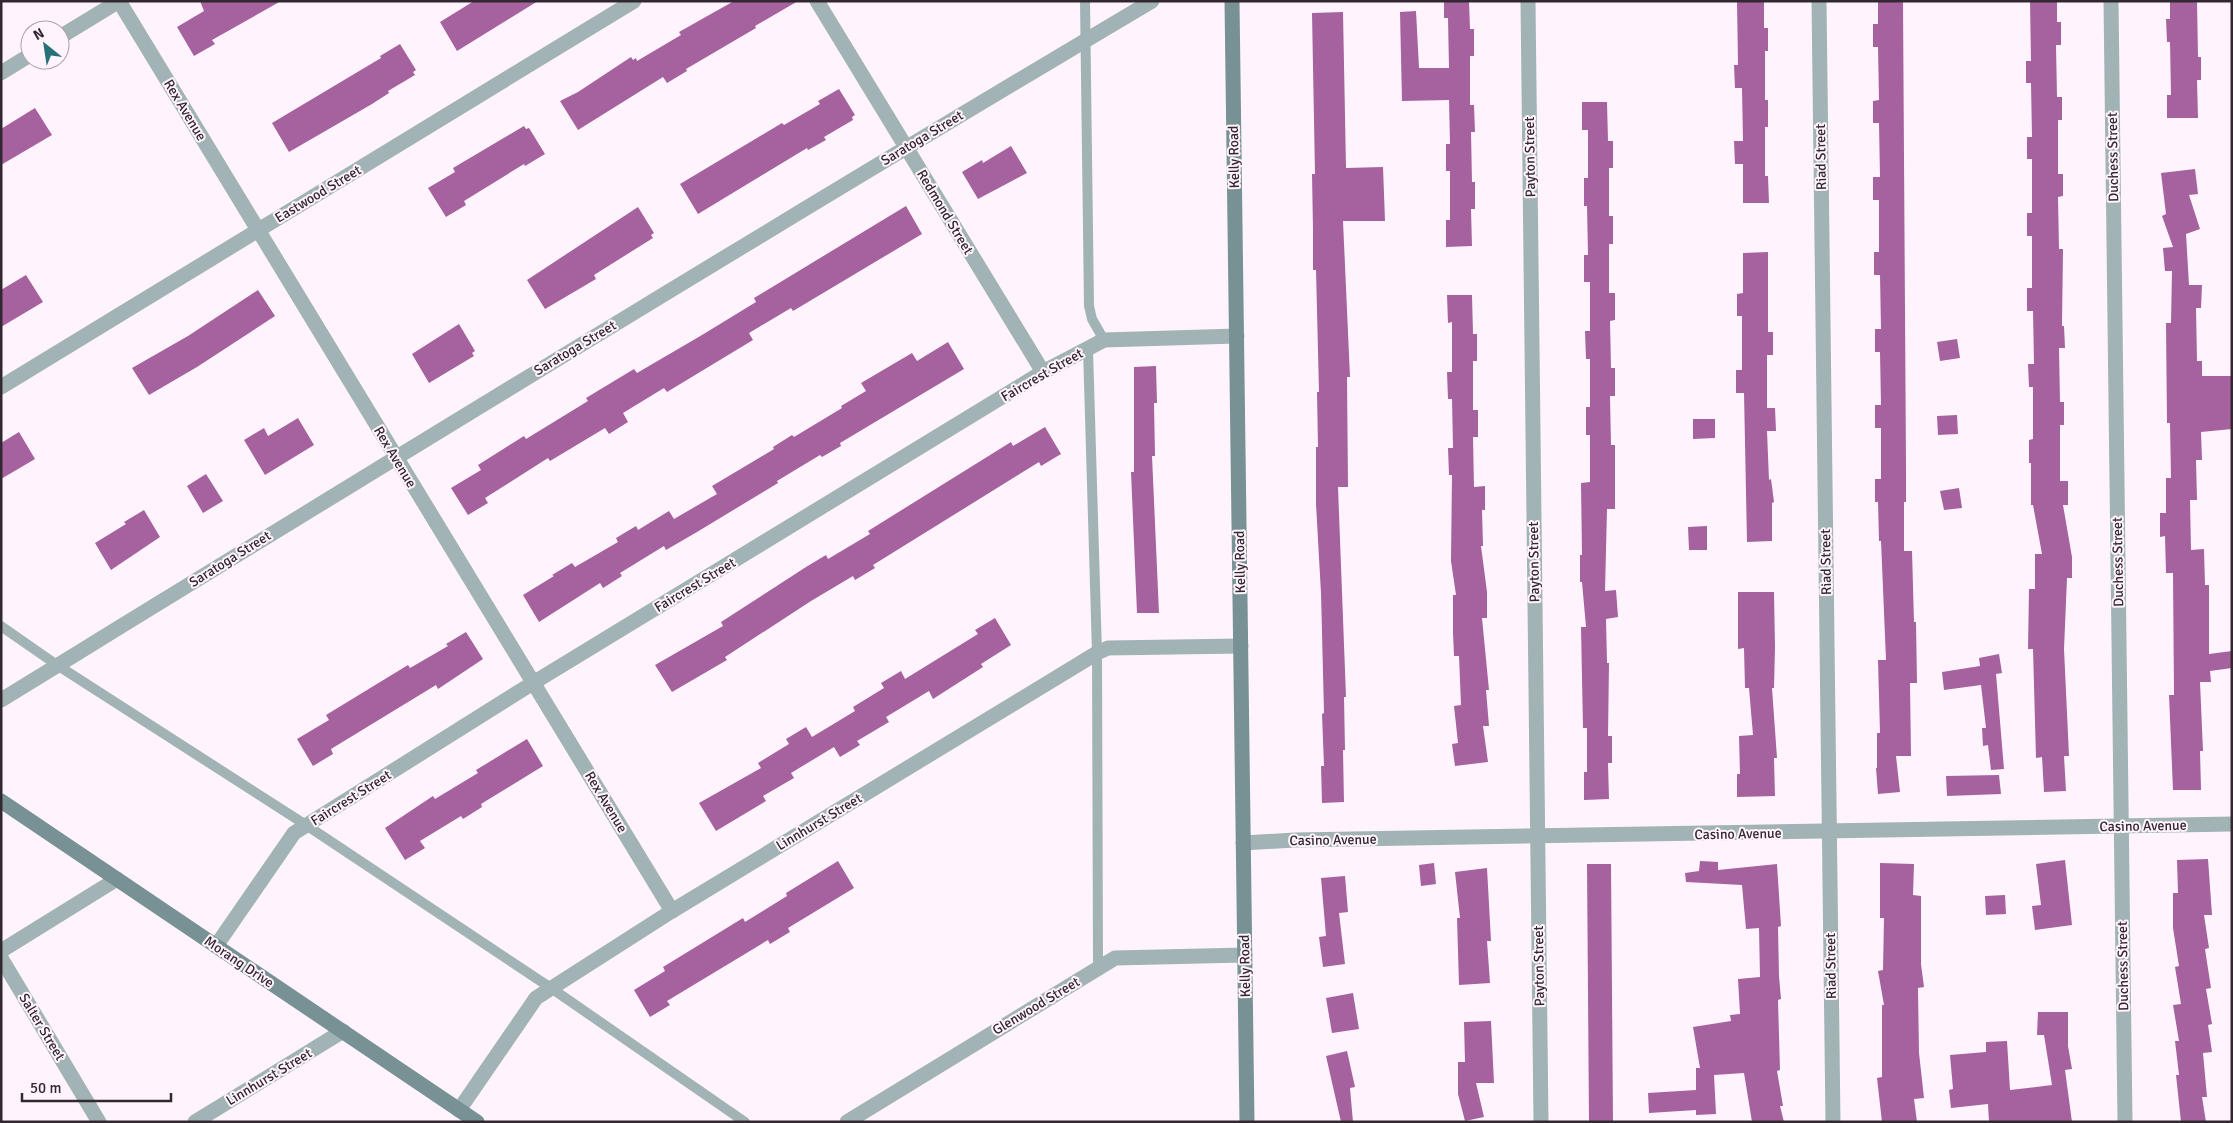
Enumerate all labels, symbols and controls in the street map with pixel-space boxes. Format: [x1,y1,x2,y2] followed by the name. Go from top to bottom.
[20,20,70,70] north arrow
[30,24,47,44] text: N
[160,76,210,144] street label: Rex Avenue
[878,107,966,169] street label: Saratoga Street
[2104,112,2122,202] street label: Duchess Street
[1521,117,1539,197] street label: Payton Street
[1812,124,1830,190] street label: Riad Street
[1225,126,1243,188] street label: Kelly Road
[272,162,364,226] street label: Eastwood Street
[913,167,977,257] street label: Redmond Street
[531,317,619,379] street label: Saratoga Street
[998,345,1086,405] street label: Faircrest Street
[370,423,420,491] street label: Rex Avenue
[2109,517,2127,607] street label: Duchess Street
[1525,522,1543,602] street label: Payton Street
[186,527,274,591] street label: Saratoga Street
[1817,529,1835,595] street label: Riad Street
[1231,531,1249,593] street label: Kelly Road
[651,554,739,616] street label: Faircrest Street
[308,766,394,830] street label: Faircrest Street
[581,768,631,836] street label: Rex Avenue
[773,790,865,854] street label: Linnhurst Street
[2099,817,2187,835] street label: Casino Avenue
[1694,825,1782,843] street label: Casino Avenue
[1289,831,1377,849] street label: Casino Avenue
[2114,921,2132,1011] street label: Duchess Street
[1530,926,1548,1006] street label: Payton Street
[201,933,277,991] street label: Morang Drive
[1822,933,1840,999] street label: Riad Street
[1236,935,1254,997] street label: Kelly Road
[989,973,1083,1039] street label: Glenwood Street
[15,990,69,1064] street label: Salter Street
[223,1045,315,1109] street label: Linnhurst Street
[22,1070,171,1102] scale bar
[30,1079,61,1097] text: 50 m

